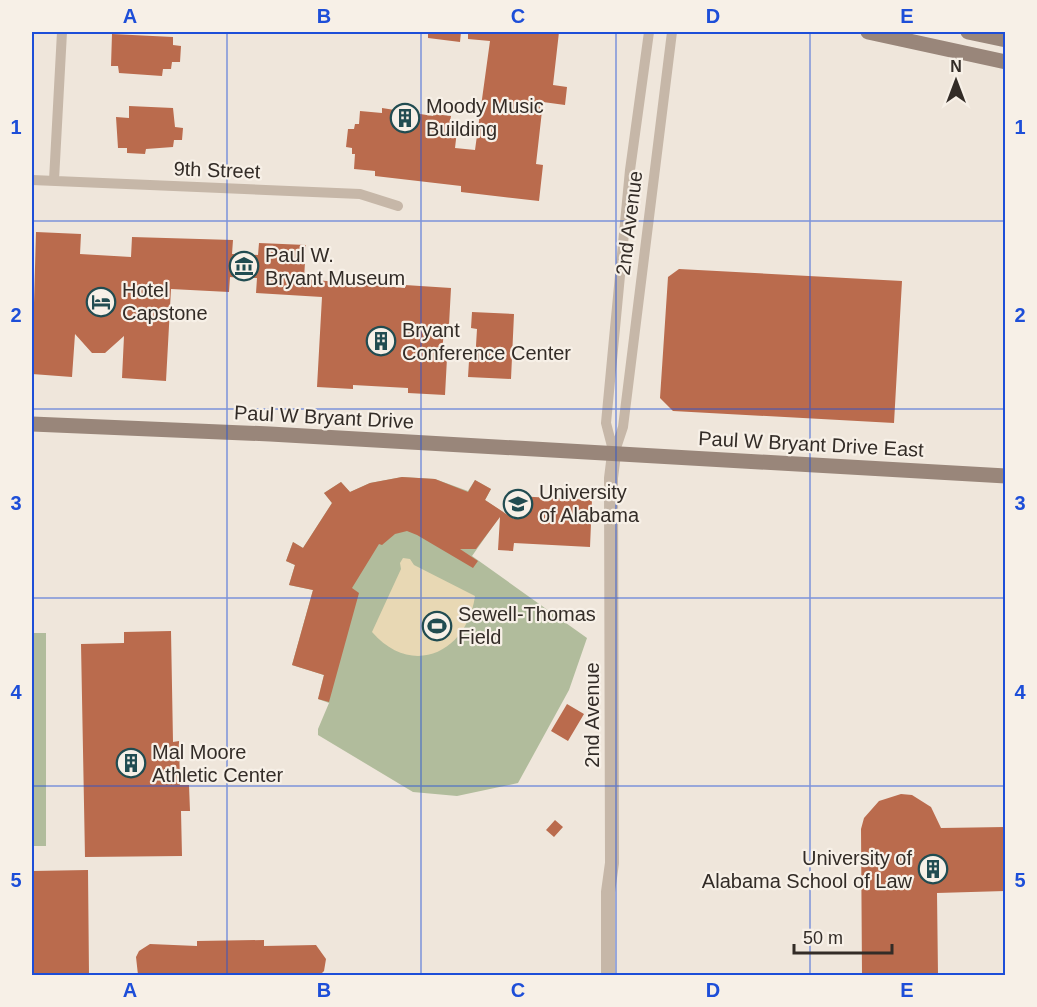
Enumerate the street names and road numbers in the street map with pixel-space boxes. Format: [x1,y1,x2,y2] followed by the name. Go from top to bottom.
[173,157,261,183] street label: 9th Street
[612,169,646,277] street label: 2nd Avenue
[234,401,414,433] street label: Paul W Bryant Drive
[698,427,925,461] street label: Paul W Bryant Drive East
[581,662,603,768] street label: 2nd Avenue

